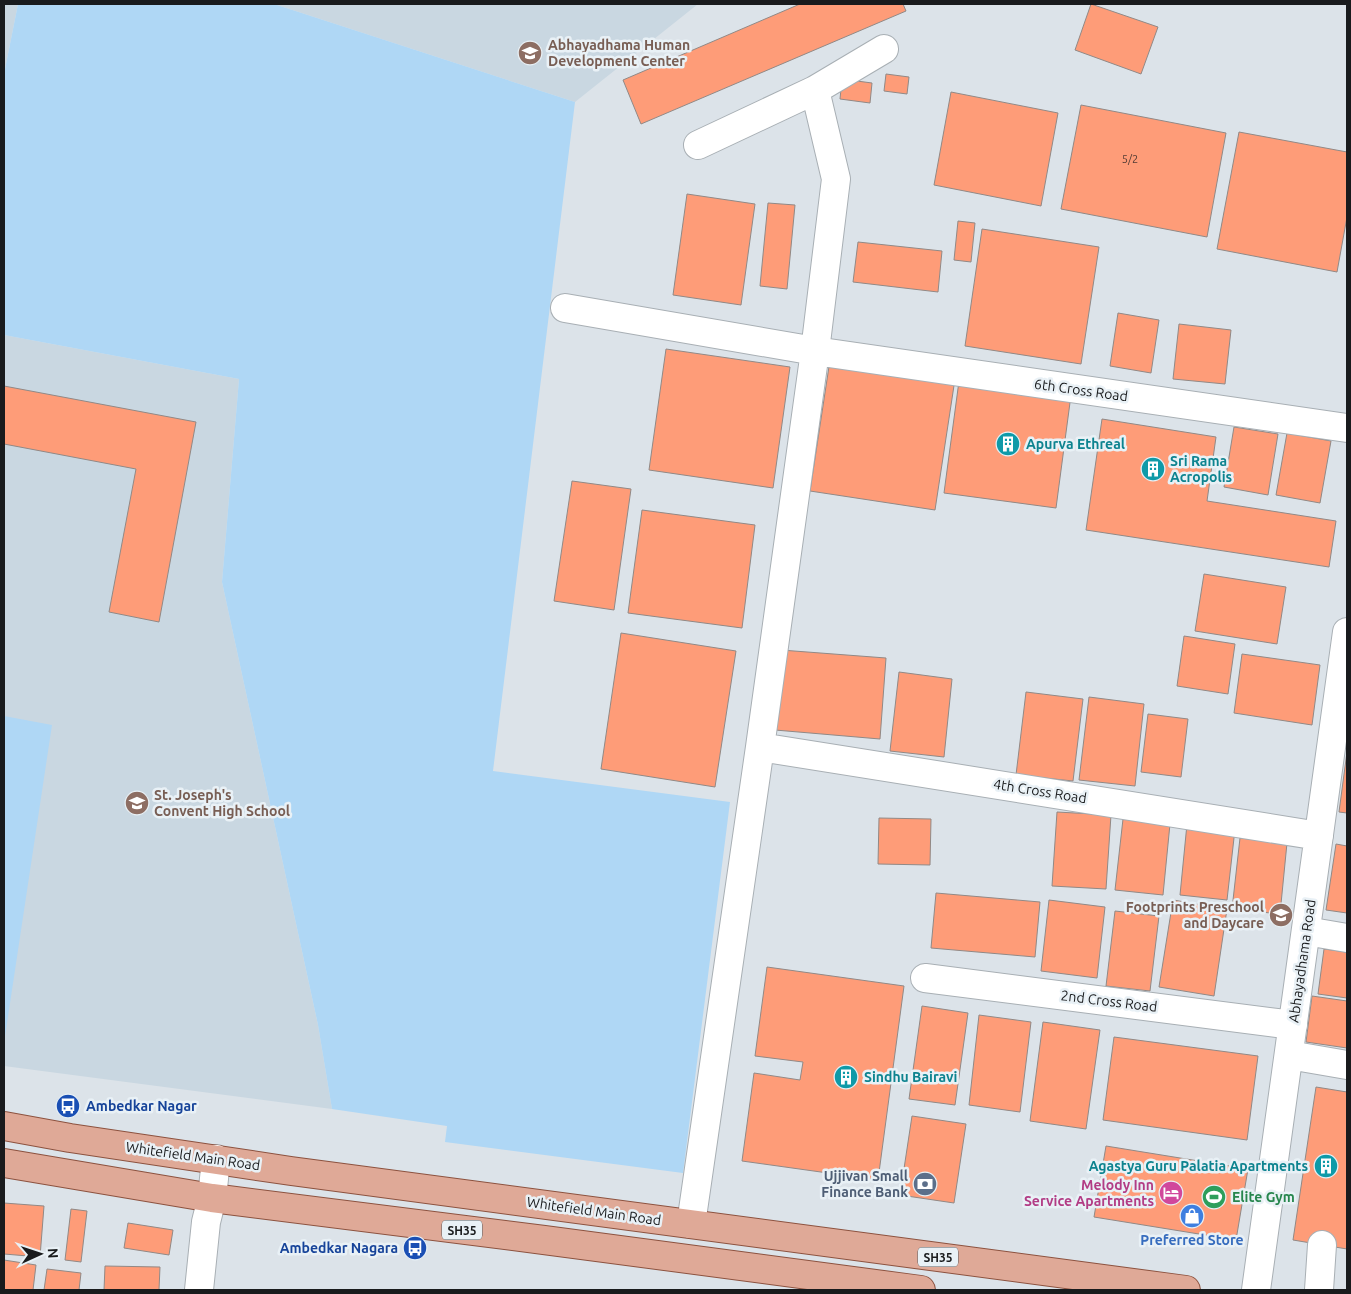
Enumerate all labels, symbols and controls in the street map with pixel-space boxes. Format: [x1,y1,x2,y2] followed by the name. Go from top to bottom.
[548,37,690,69] place label: Abhayadhama Human Development Center
[517,40,543,66] school or university icon: Abhayadhama Human Development Center
[1122,153,1138,165] house number: 5/2
[1033,376,1129,404] street label: 6th Cross Road
[995,431,1021,457] building icon: Apurva Ethreal
[1026,436,1125,452] place label: Apurva Ethreal
[1170,453,1233,485] place label: Sri Rama Acropolis
[1140,456,1166,482] building icon: Sri Rama Acropolis
[992,776,1088,806] street label: 4th Cross Road
[154,787,290,819] place label: St. Joseph's Convent High School
[124,790,150,816] school or university icon: St. Joseph's Convent High School
[1285,898,1319,1024] street label: Abhayadhama Road
[1126,899,1264,931] place label: Footprints Preschool and Daycare
[1268,902,1294,928] school or university icon: Footprints Preschool and Daycare
[1060,987,1158,1015] street label: 2nd Cross Road
[833,1064,859,1090] building icon: Sindhu Bairavi
[864,1069,957,1085] place label: Sindhu Bairavi
[55,1093,81,1119] bus stop icon: Ambedkar Nagar
[86,1098,197,1114] place label: Ambedkar Nagar
[125,1139,261,1173] street label: Whitefield Main Road
[1313,1153,1339,1179] building icon: Agastya Guru Palatia Apartments
[1089,1158,1308,1174] place label: Agastya Guru Palatia Apartments
[821,1168,908,1200] place label: Ujjivan Small Finance Bank
[912,1171,938,1197] bank icon: Ujjivan Small Finance Bank
[1024,1177,1154,1209] place label: Melody Inn Service Apartments
[1158,1180,1184,1206] hotel icon: Melody Inn Service Apartments
[1201,1184,1227,1210] sports icon: Elite Gym
[1232,1189,1295,1205] place label: Elite Gym
[526,1194,662,1228] street label: Whitefield Main Road
[1179,1203,1205,1229] shop icon: Preferred Store
[442,1220,482,1240] road number: SH35
[15,1229,65,1279] north arrow
[1140,1232,1244,1248] place label: Preferred Store
[402,1235,428,1261] bus stop icon: Ambedkar Nagara
[280,1240,398,1256] place label: Ambedkar Nagara
[45,1248,61,1259] text: N
[918,1248,958,1266] road number: SH35

